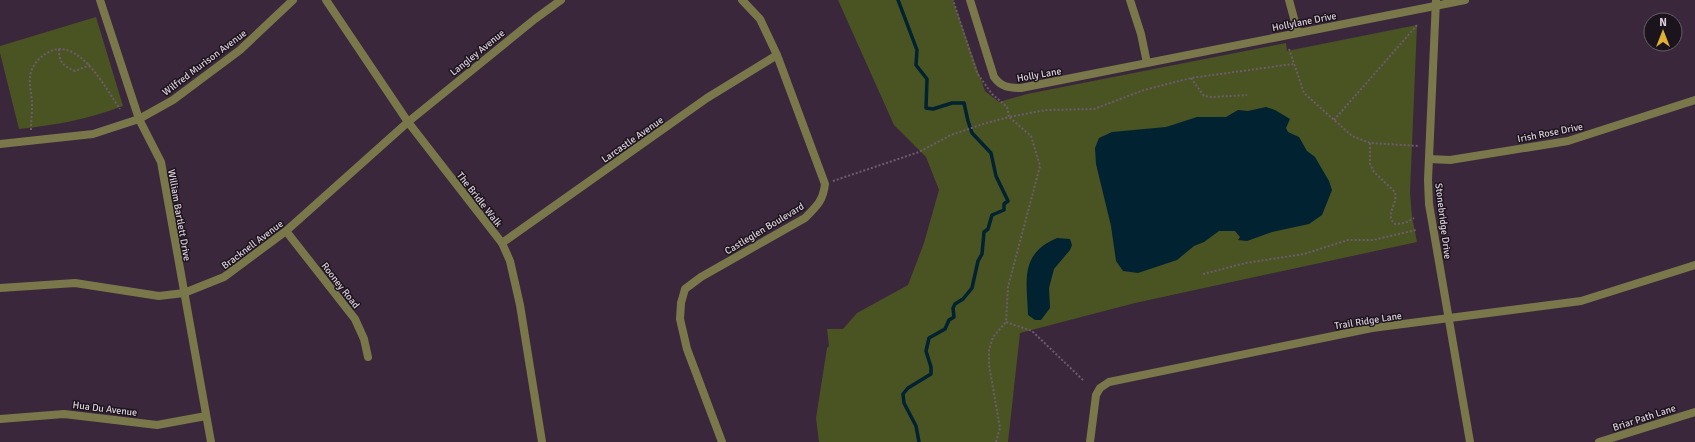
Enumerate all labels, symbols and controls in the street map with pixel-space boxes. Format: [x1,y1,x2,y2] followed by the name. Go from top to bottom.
[1271,10,1337,34] street label: Hollylane Drive
[1643,12,1683,52] north arrow
[1659,16,1667,29] text: N
[160,27,249,98] street label: Wilfred Murison Avenue
[448,27,507,78] street label: Langley Avenue
[1016,65,1062,85] street label: Holly Lane
[599,114,666,166] street label: Larcastle Avenue
[1516,121,1584,145] street label: Irish Rose Drive
[165,168,193,262] street label: William Bartlett Drive
[454,170,504,230] street label: The Bridle Walk
[1432,182,1454,260] street label: Stonebridge Drive
[723,200,806,257] street label: Castleglen Boulevard
[219,218,286,272] street label: Bracknell Avenue
[319,260,362,311] street label: Rooney Road
[1334,310,1403,332] street label: Trail Ridge Lane
[72,399,138,419] street label: Hua Du Avenue
[1611,402,1677,434] street label: Briar Path Lane

